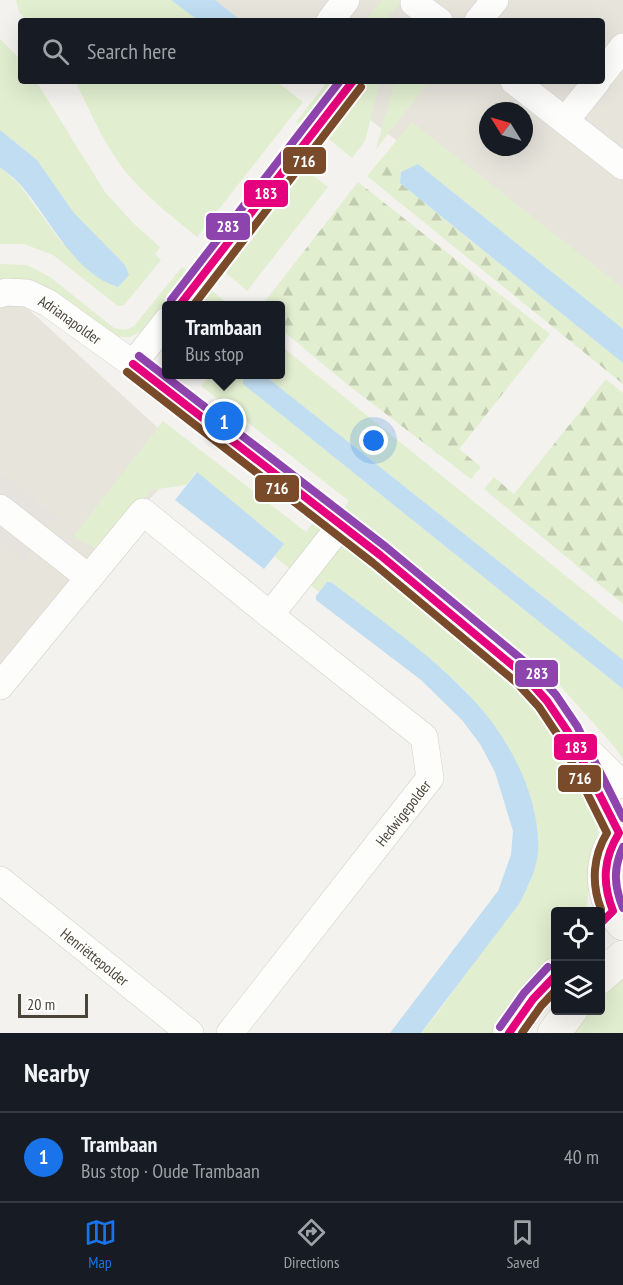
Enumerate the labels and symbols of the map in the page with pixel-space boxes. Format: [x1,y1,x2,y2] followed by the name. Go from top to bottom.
[479,102,533,156] north arrow
[282,146,327,175] line badge: 716
[293,151,316,171] text: 716
[243,179,289,208] line badge: 183
[255,183,277,203] text: 183
[205,212,251,241] line badge: 283
[217,216,239,236] text: 283
[36,291,106,348] street label: Adrianapolder
[204,398,244,444] pin: 1
[359,426,388,455] your location
[254,474,300,503] line badge: 716
[266,478,289,498] text: 716
[514,659,559,688] line badge: 283
[526,663,548,683] text: 283
[553,733,598,761] line badge: 183
[565,737,587,757] text: 183
[557,764,602,793] line badge: 716
[569,768,592,788] text: 716
[371,775,435,850] street label: Hedwigepolder
[57,923,134,990] street label: Henriëttepolder
[18,991,88,1018] scale bar

